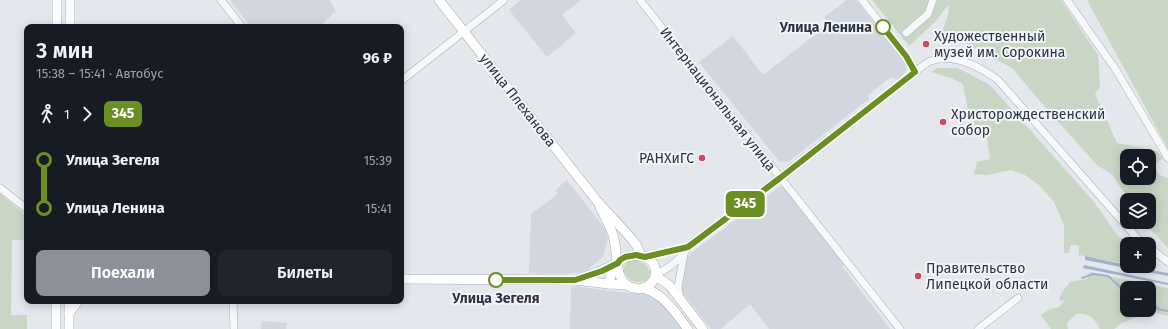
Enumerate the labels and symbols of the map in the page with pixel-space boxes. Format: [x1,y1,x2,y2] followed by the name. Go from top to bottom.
[779,19,872,36] place label: Улица Ленина
[875,19,891,35] marker: Улица Ленина
[656,24,779,175] street label: Интернациональная улица
[934,28,1065,61] place label: Художественный музей им. Сорокина
[921,39,931,49] marker: Художественный музей им. Сорокина
[476,50,559,150] street label: улица Плеханова
[951,106,1106,139] place label: Христорождественский собор
[938,117,948,127] marker: Христорождественский собор
[639,150,694,167] place label: РАНХиГС
[697,153,707,163] marker: РАНХиГС
[722,191,768,217] line badge: 345
[926,260,1048,293] place label: Правительство Липецкой области
[913,271,923,281] marker: Правительство Липецкой области
[488,272,504,288] marker: Улица Зегеля
[451,290,540,307] place label: Улица Зегеля

